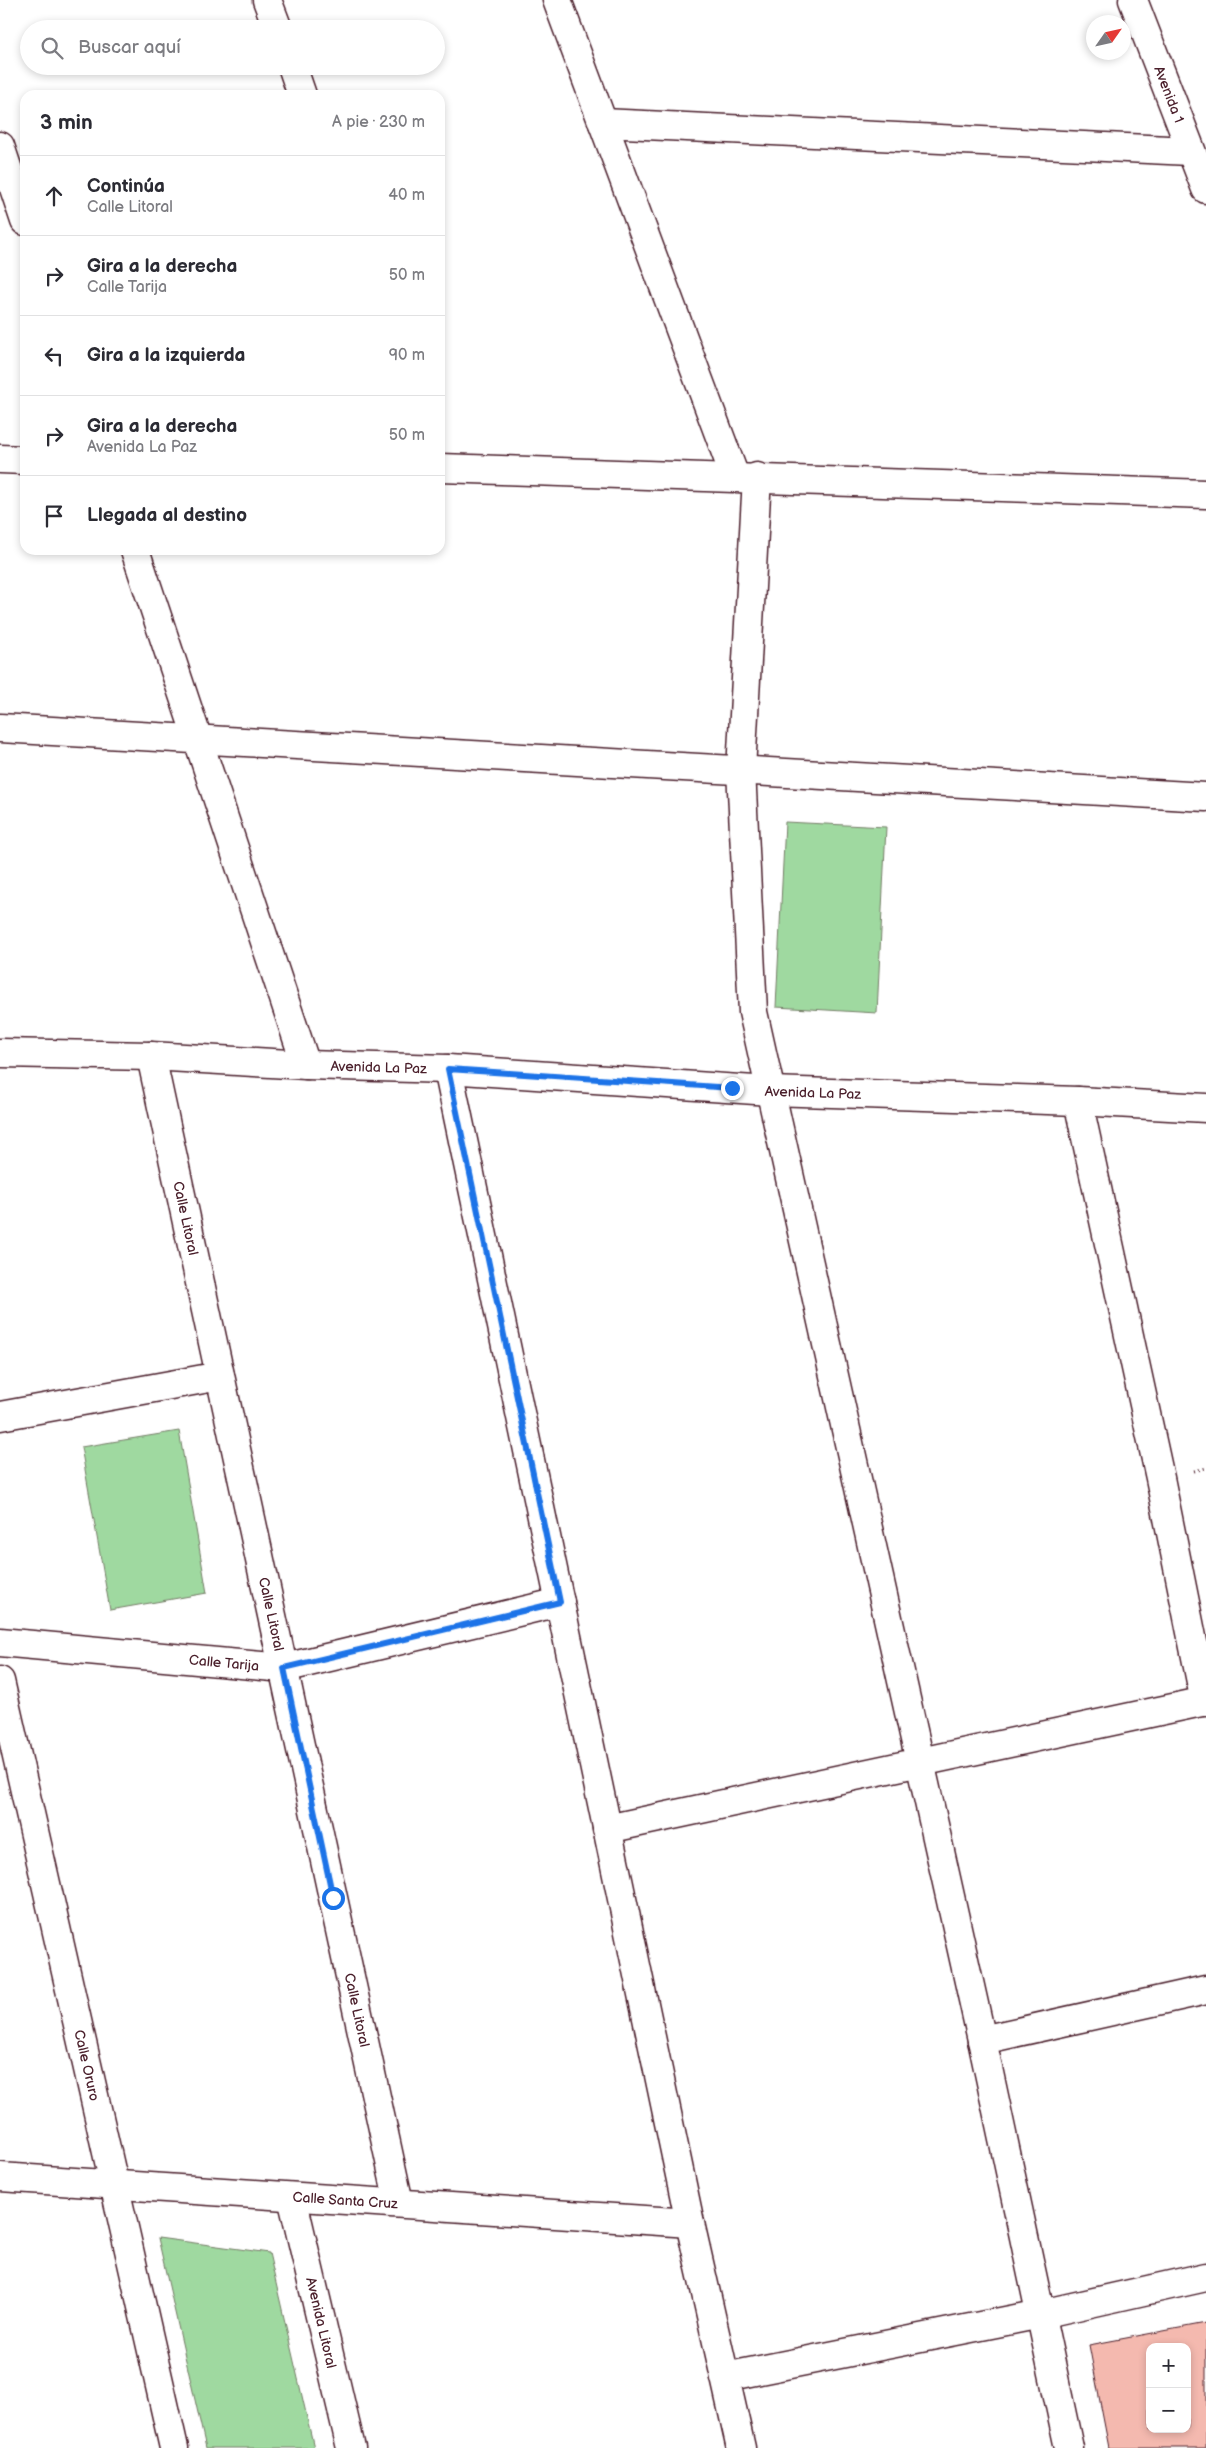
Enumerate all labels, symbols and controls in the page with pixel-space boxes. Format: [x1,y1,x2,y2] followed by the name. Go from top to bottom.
[1086,15,1131,60] north arrow
[20,20,445,75] search box
[38,34,66,62] icon: search
[78,36,181,59] text: Buscar aquí
[1150,64,1188,125] street label: Avenida 1
[40,110,93,135] text: 3 min
[332,113,425,132] text: A pie · 230 m
[87,175,165,198] text: Continúa
[40,182,68,210] icon: ahead
[388,186,425,205] text: 40 m
[87,198,173,217] text: Calle Litoral
[87,255,237,278] text: Gira a la derecha
[40,262,68,290] icon: right
[389,266,425,285] text: 50 m
[87,278,167,297] text: Calle Tarija
[40,342,68,370] icon: left
[87,344,245,367] text: Gira a la izquierda
[389,346,425,365] text: 90 m
[87,415,237,438] text: Gira a la derecha
[40,422,68,450] icon: right
[389,426,425,445] text: 50 m
[87,438,197,457] text: Avenida La Paz
[40,502,68,530] icon: arrive
[87,504,247,527] text: Llegada al destino
[330,1058,427,1077] street label: Avenida La Paz
[721,1077,744,1100] route end
[764,1083,862,1103] street label: Avenida La Paz
[169,1180,202,1257] street label: Calle Litoral
[255,1576,287,1653] street label: Calle Litoral
[188,1651,260,1675] street label: Calle Tarija
[322,1887,345,1910] route start
[341,1972,373,2049] street label: Calle Litoral
[70,2028,103,2103] street label: Calle Oruro
[292,2189,399,2213] street label: Calle Santa Cruz
[302,2275,340,2370] street label: Avenida Litoral
[1146,2343,1191,2433] map controls
[1146,2343,1191,2388] button: +
[1146,2388,1191,2433] button: −

